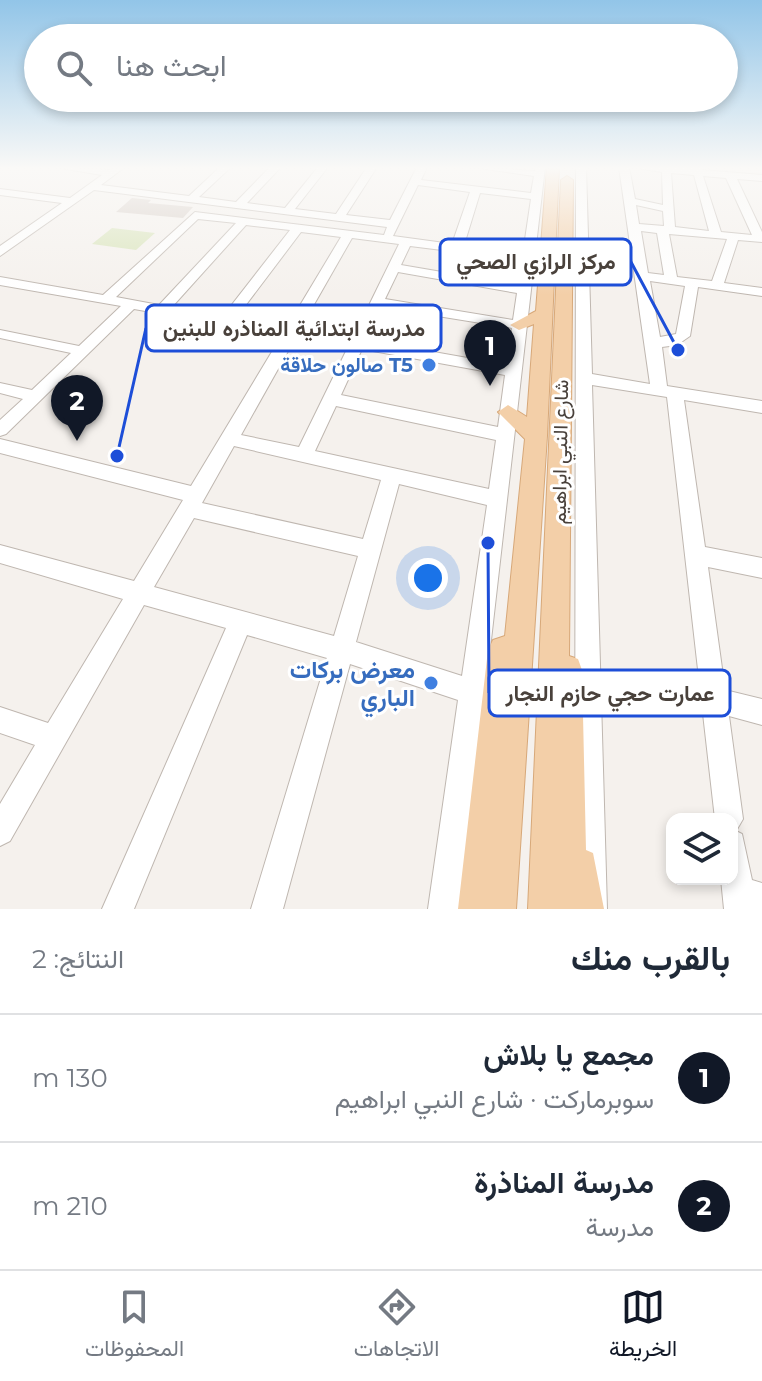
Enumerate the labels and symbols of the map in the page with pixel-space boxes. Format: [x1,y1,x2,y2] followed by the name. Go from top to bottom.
[440,239,631,285] callout: مركز الرازي الصحي
[456,248,616,280] text: مركز الرازي الصحي
[146,305,441,351] callout: مدرسة ابتدائية المناذره للبنين
[163,315,425,342] text: مدرسة ابتدائية المناذره للبنين
[464,320,516,386] pin: 1
[280,353,413,378] place label: صالون حلاقة T5
[420,356,438,374] marker: صالون حلاقة T5
[51,375,103,441] pin: 2
[547,379,578,525] street label: شارع النبي ابراهيم
[408,558,448,598] your location
[290,655,415,718] place label: معرض بركات الباري
[489,670,730,716] callout: عمارت حجي حازم النجار
[422,674,440,692] marker: معرض بركات الباري
[505,680,714,712] text: عمارت حجي حازم النجار

